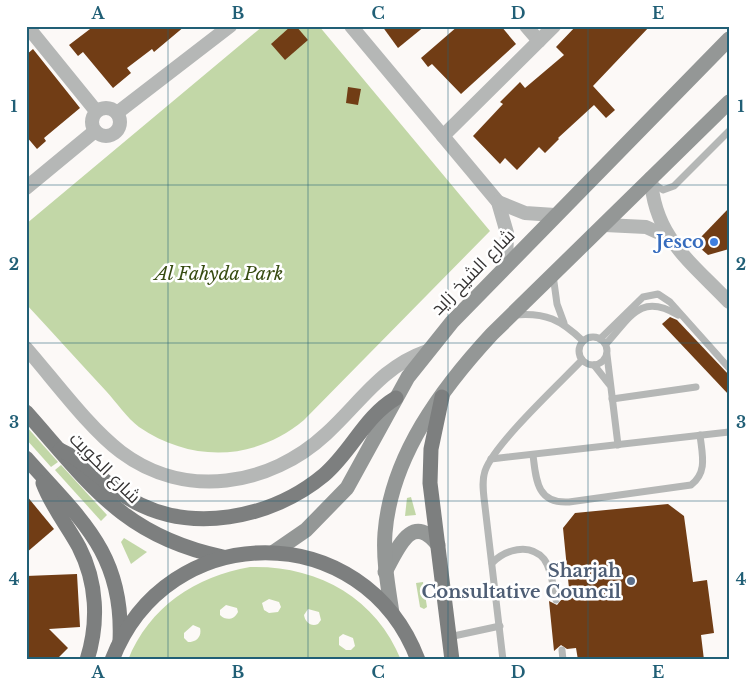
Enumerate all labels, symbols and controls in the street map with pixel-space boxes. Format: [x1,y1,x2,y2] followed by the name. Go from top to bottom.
[91,3,106,23] text: A
[232,3,245,23] text: B
[371,3,385,23] text: C
[511,3,525,23] text: D
[652,3,664,23] text: E
[11,96,18,116] text: 1
[738,96,745,116] text: 1
[427,224,520,320] street label: شارع الشيخ زايد
[652,231,704,253] place label: Jesco
[708,236,720,248] marker: Jesco
[9,254,19,274] text: 2
[736,254,746,274] text: 2
[153,263,283,285] park label: Al Fahyda Park
[9,412,19,432] text: 3
[736,412,746,432] text: 3
[64,428,145,509] street label: شارع الكويت
[422,560,622,603] place label: Sharjah Consultative Council
[9,569,19,589] text: 4
[736,569,746,589] text: 4
[625,575,637,587] marker: Sharjah Consultative Council
[91,662,106,682] text: A
[232,662,245,682] text: B
[371,662,385,682] text: C
[511,662,525,682] text: D
[652,662,664,682] text: E

